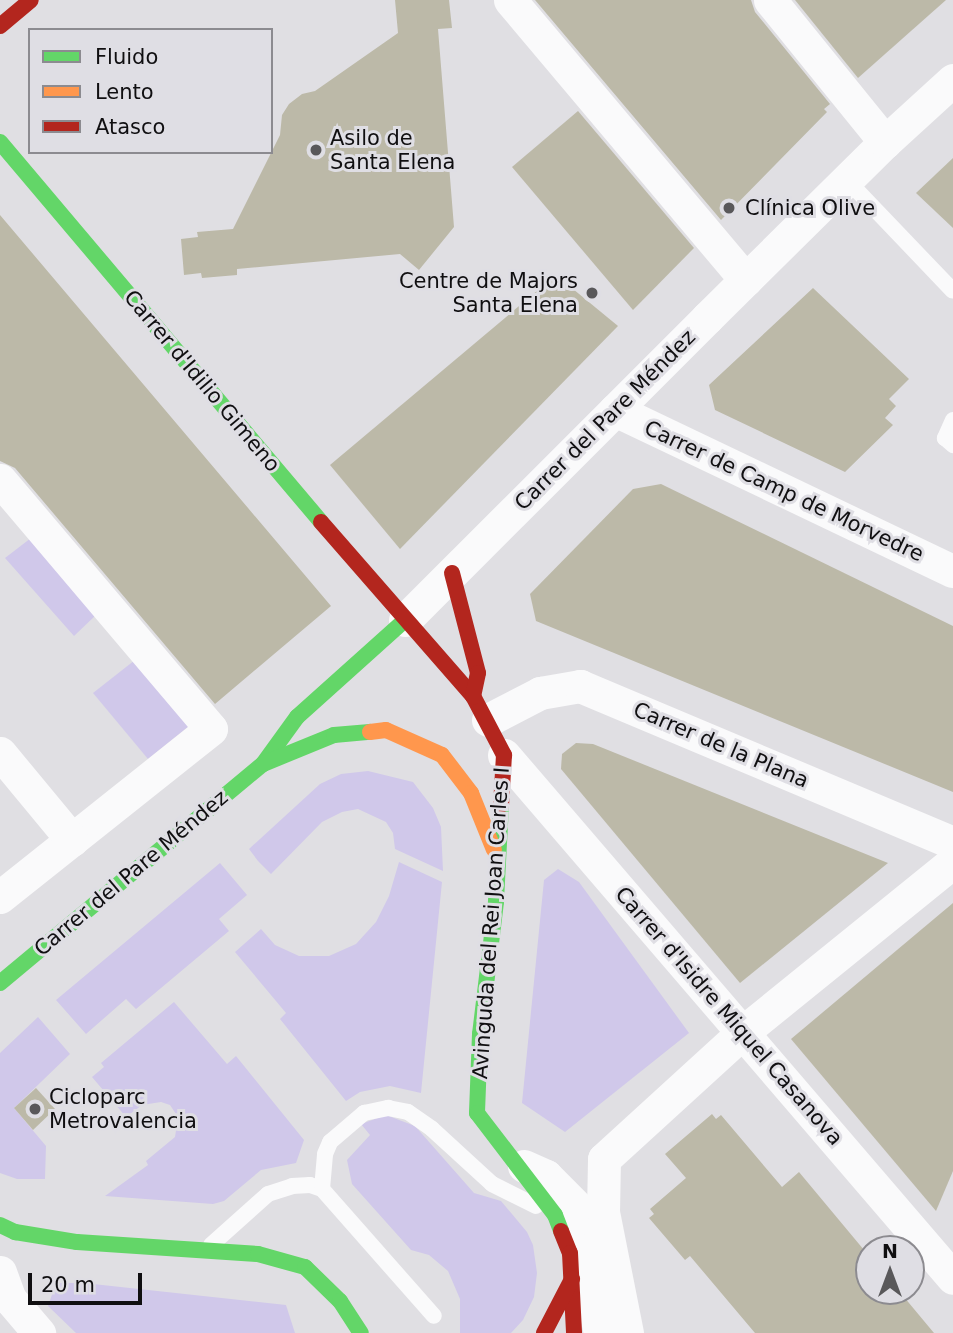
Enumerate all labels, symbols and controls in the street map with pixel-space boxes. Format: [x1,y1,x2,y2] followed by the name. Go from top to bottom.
[28,28,273,154] legend
[95,45,158,69] text: Fluido
[95,80,154,104] text: Lento
[95,115,165,139] text: Atasco
[330,125,455,175] place label: Asilo de Santa Elena
[308,142,324,158] marker: Asilo de Santa Elena
[745,195,875,221] place label: Clínica Olive
[719,198,739,218] marker: Clínica Olive
[399,268,578,318] place label: Centre de Majors Santa Elena
[119,285,285,477] street label: Carrer d'Idilio Gimeno
[584,285,600,301] marker: Centre de Majors Santa Elena
[509,324,701,516] street label: Carrer del Pare Méndez
[640,415,928,567] street label: Carrer de Camp de Morvedre
[630,697,812,793] street label: Carrer de la Plana
[468,766,514,1080] street label: Avinguda del Rei Joan Carles I
[29,785,233,961] street label: Carrer del Pare Méndez
[610,882,848,1150] street label: Carrer d'Isidre Miquel Casanova
[49,1084,197,1134] place label: Cicloparc Metrovalencia
[27,1101,43,1117] marker: Cicloparc Metrovalencia
[855,1235,925,1305] north arrow
[882,1240,898,1262] text: N
[32,1260,145,1304] scale bar
[41,1273,95,1297] text: 20 m

